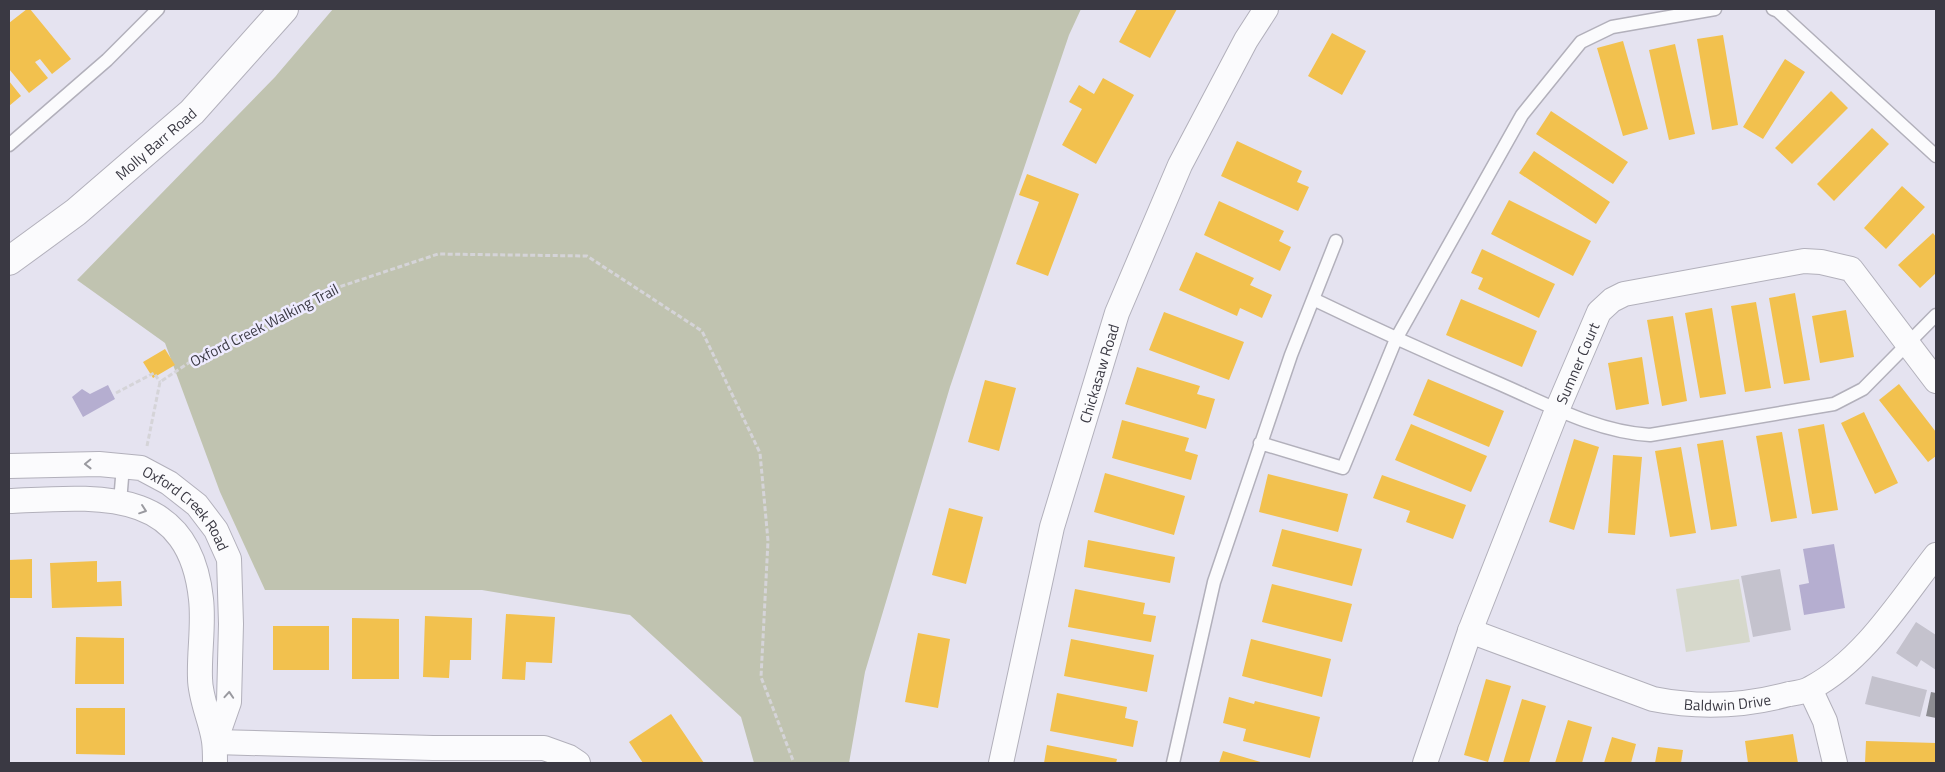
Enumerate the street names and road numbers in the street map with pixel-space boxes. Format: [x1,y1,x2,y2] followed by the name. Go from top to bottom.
[110,102,201,185] street label: Molly Barr Road
[186,278,342,372] street label: Oxford Creek Walking Trail
[1549,318,1605,408] street label: Sumner Court
[1073,321,1125,426] street label: Chickasaw Road
[138,459,235,554] street label: Oxford Creek Road
[1683,687,1773,716] street label: Baldwin Drive

